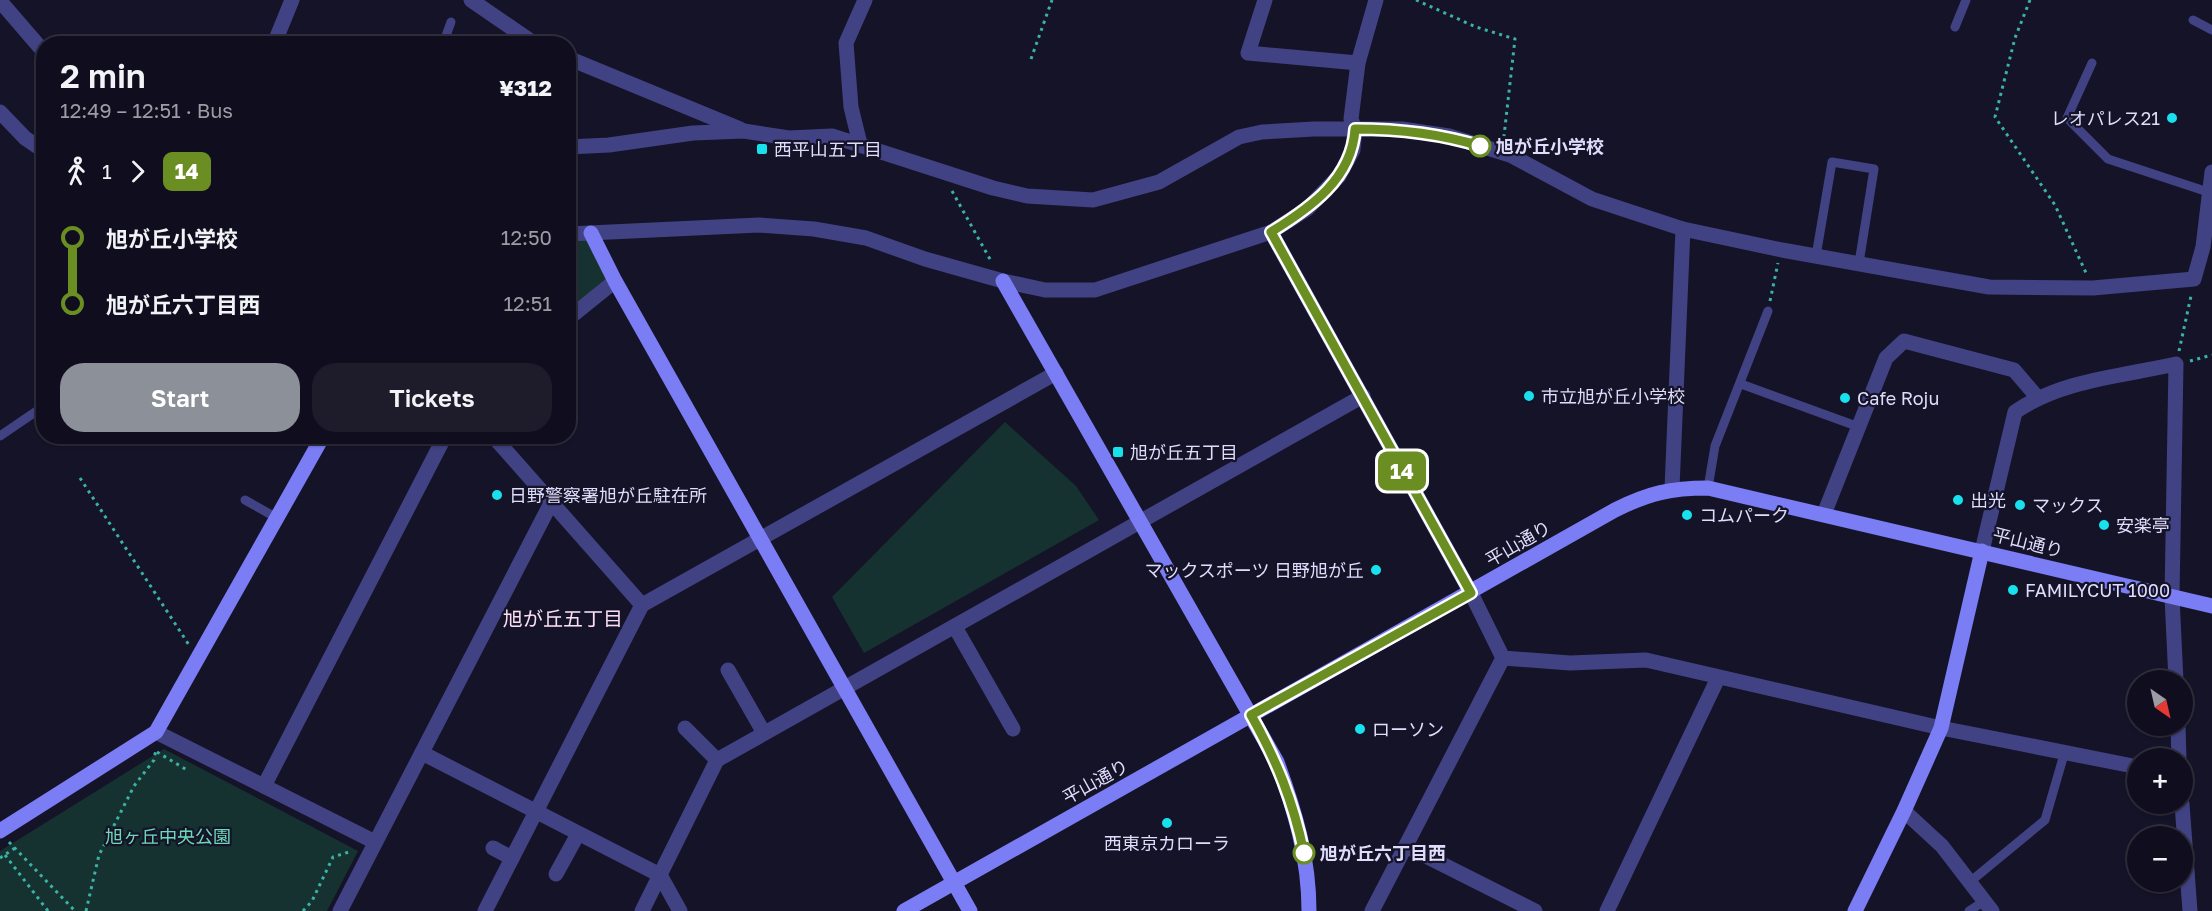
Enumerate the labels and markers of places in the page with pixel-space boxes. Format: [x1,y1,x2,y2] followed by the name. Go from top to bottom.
[2051,107,2160,129] place label: レオパレス21
[2165,111,2179,125] marker: レオパレス21
[1469,135,1491,157] marker: 旭が丘小学校
[1496,135,1604,157] place label: 旭が丘小学校
[774,138,882,160] place label: 西平山五丁目
[755,142,769,156] marker: 西平山五丁目
[1541,385,1685,407] place label: 市立旭が丘小学校
[1857,387,1939,409] place label: Cafe Roju
[1522,389,1536,403] marker: 市立旭が丘小学校
[1838,391,1852,405] marker: Cafe Roju
[1130,441,1238,463] place label: 旭が丘五丁目
[1111,445,1125,459] marker: 旭が丘五丁目
[509,484,707,506] place label: 日野警察署旭が丘駐在所
[490,488,504,502] marker: 日野警察署旭が丘駐在所
[1970,489,2006,511] place label: 出光
[1951,493,1965,507] marker: 出光
[2032,494,2103,516] place label: マックス
[2013,498,2027,512] marker: マックス
[1699,504,1789,526] place label: コムパーク
[1680,508,1694,522] marker: コムパーク
[2116,514,2170,536] place label: 安楽亭
[2097,518,2111,532] marker: 安楽亭
[1144,559,1364,581] place label: マックスポーツ 日野旭が丘
[1369,563,1383,577] marker: マックスポーツ 日野旭が丘
[2025,579,2170,601] place label: FAMILYCUT 1000
[2006,583,2020,597] marker: FAMILYCUT 1000
[1372,718,1444,740] place label: ローソン
[1353,722,1367,736] marker: ローソン
[1160,816,1174,830] marker: 西東京カローラ
[1104,832,1230,854] place label: 西東京カローラ
[1293,842,1315,864] marker: 旭が丘六丁目西
[1320,842,1446,864] place label: 旭が丘六丁目西

